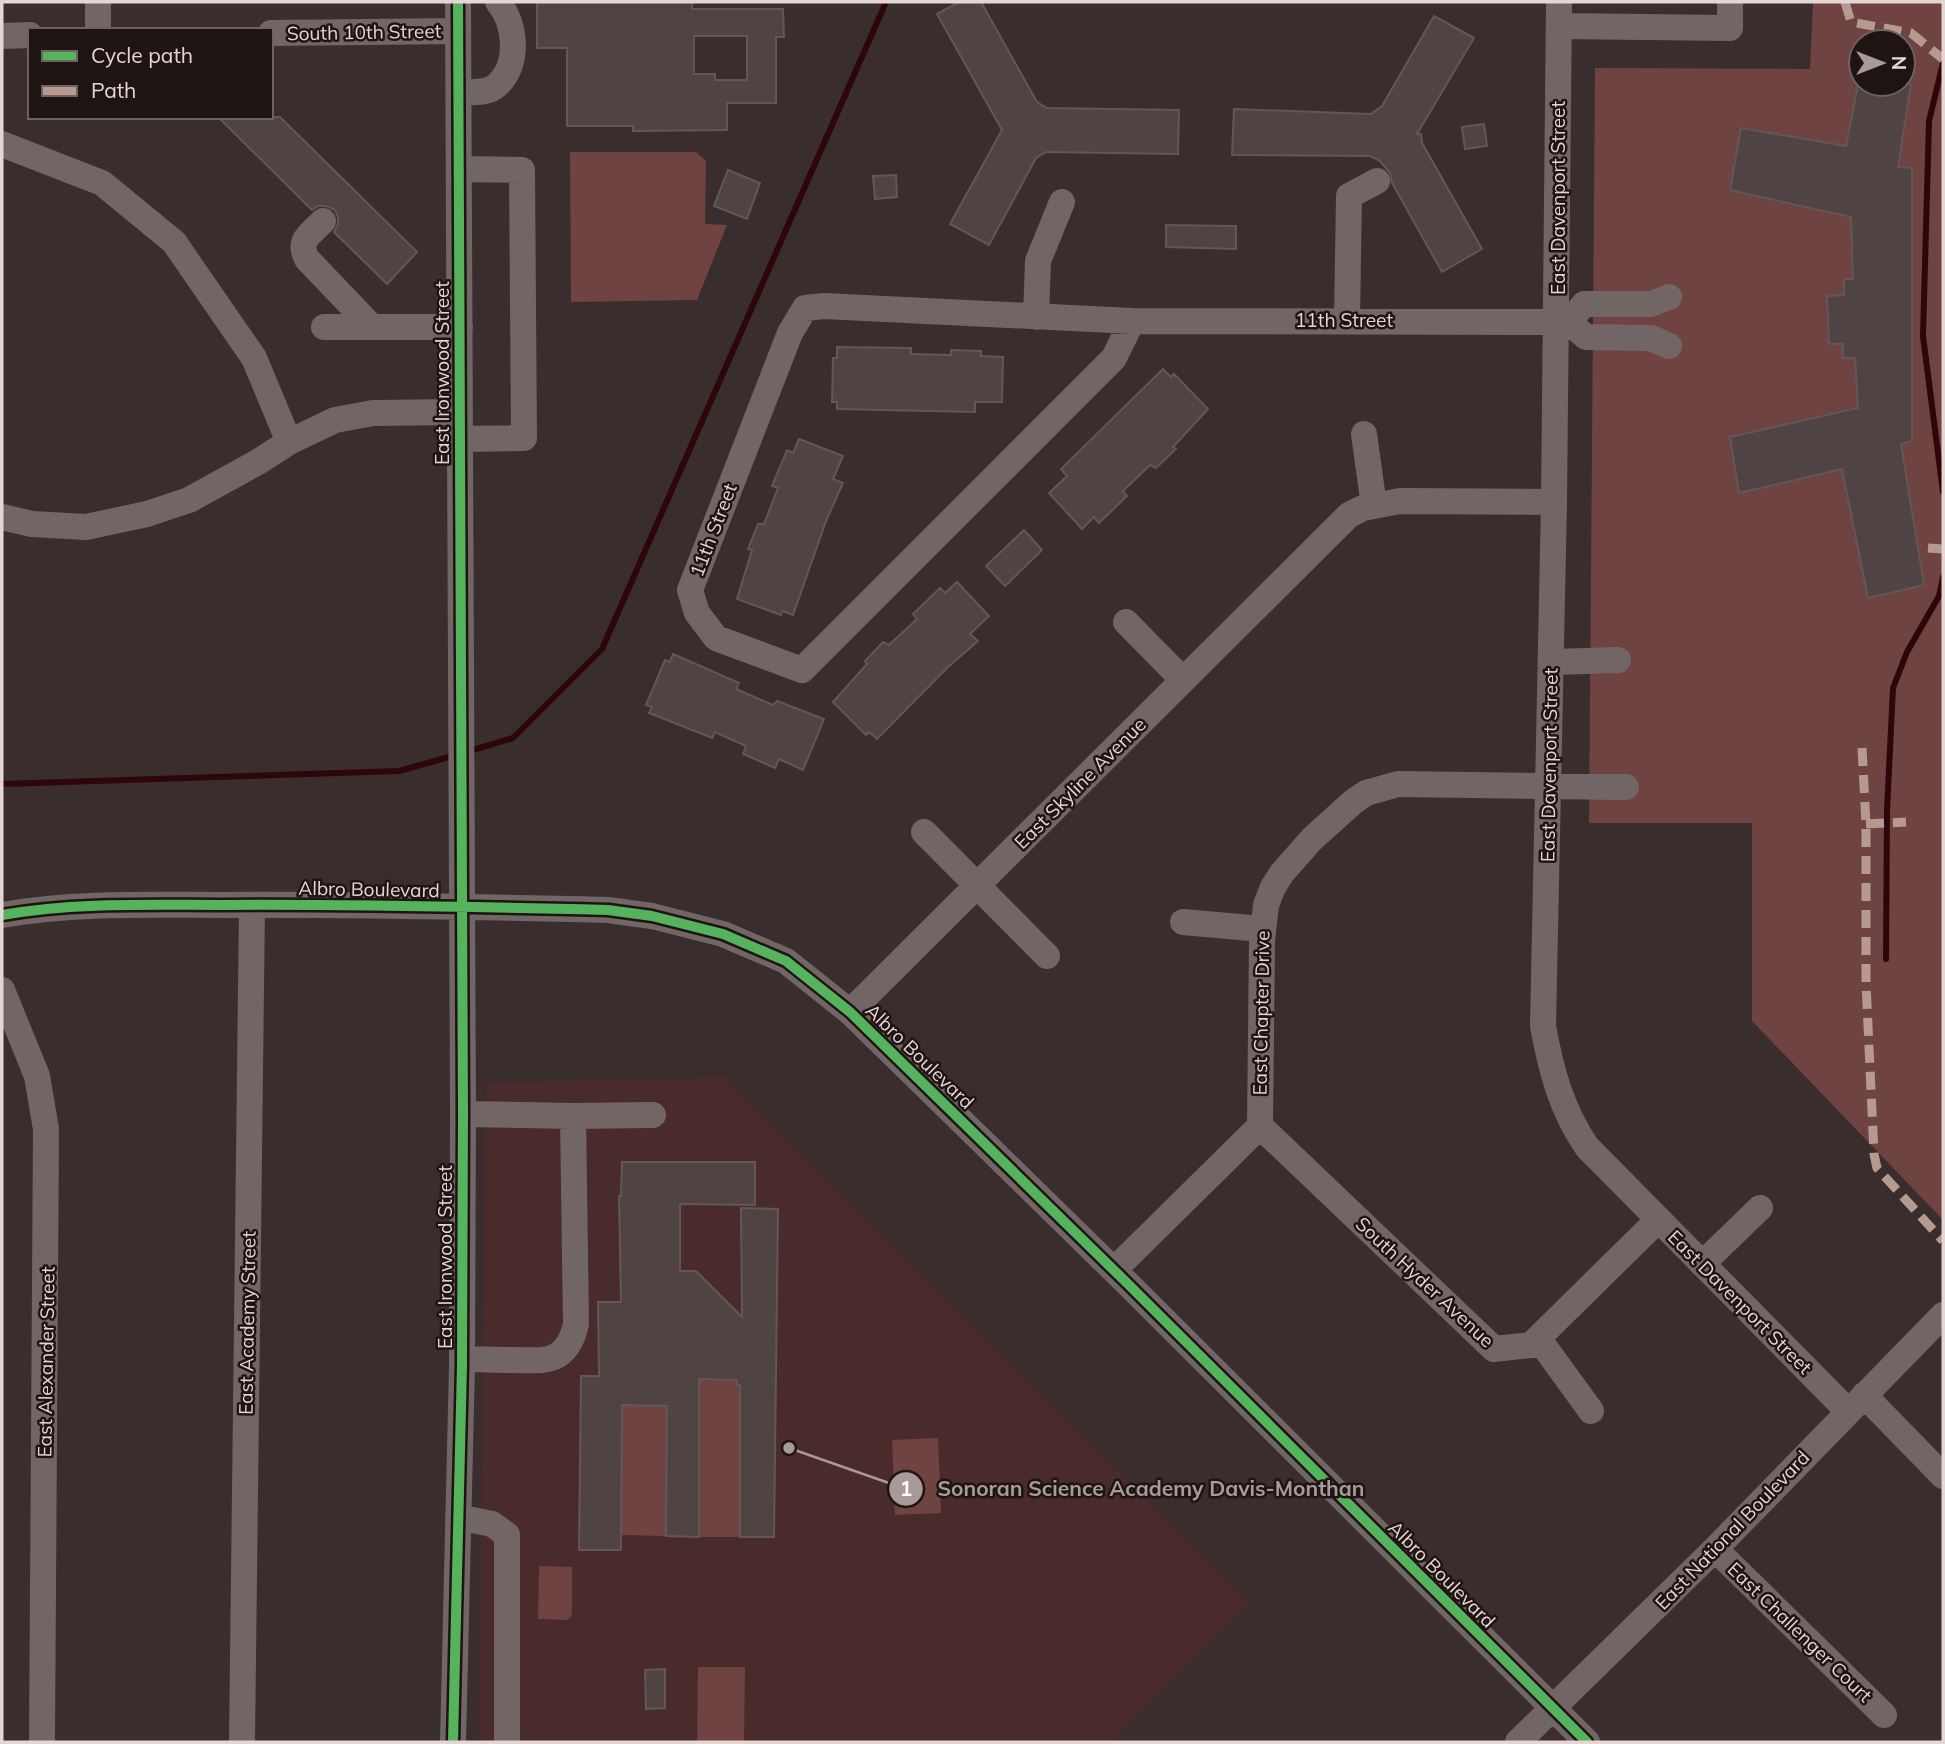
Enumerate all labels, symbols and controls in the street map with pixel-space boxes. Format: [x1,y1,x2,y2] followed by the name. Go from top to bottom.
[287,19,442,45] street label: South 10th Street
[28,28,273,119] legend
[1847,28,1917,98] north arrow
[91,42,193,68] text: Cycle path
[1887,56,1911,70] text: N
[91,77,136,103] text: Path
[1546,101,1570,295] street label: East Davenport Street
[430,281,454,465] street label: East Ironwood Street
[1295,308,1393,332] street label: 11th Street
[684,480,742,580] street label: 11th Street
[1535,667,1563,862] street label: East Davenport Street
[1009,712,1151,854] street label: East Skyline Avenue
[298,876,440,902] street label: Albro Boulevard
[1248,930,1274,1096] street label: East Chapter Drive
[861,998,979,1114] street label: Albro Boulevard
[433,1165,457,1349] street label: East Ironwood Street
[1351,1212,1499,1352] street label: South Hyder Avenue
[1663,1225,1817,1379] street label: East Davenport Street
[233,1231,261,1415] street label: East Academy Street
[32,1266,60,1458] street label: East Alexander Street
[1650,1445,1814,1615] street label: East National Boulevard
[888,1468,1378,1510] callout: Sonoran Science Academy Davis-Monthan
[900,1475,912,1501] text: 1
[938,1475,1364,1501] text: Sonoran Science Academy Davis-Monthan
[1384,1516,1500,1632] street label: Albro Boulevard
[1723,1557,1877,1707] street label: East Challenger Court

